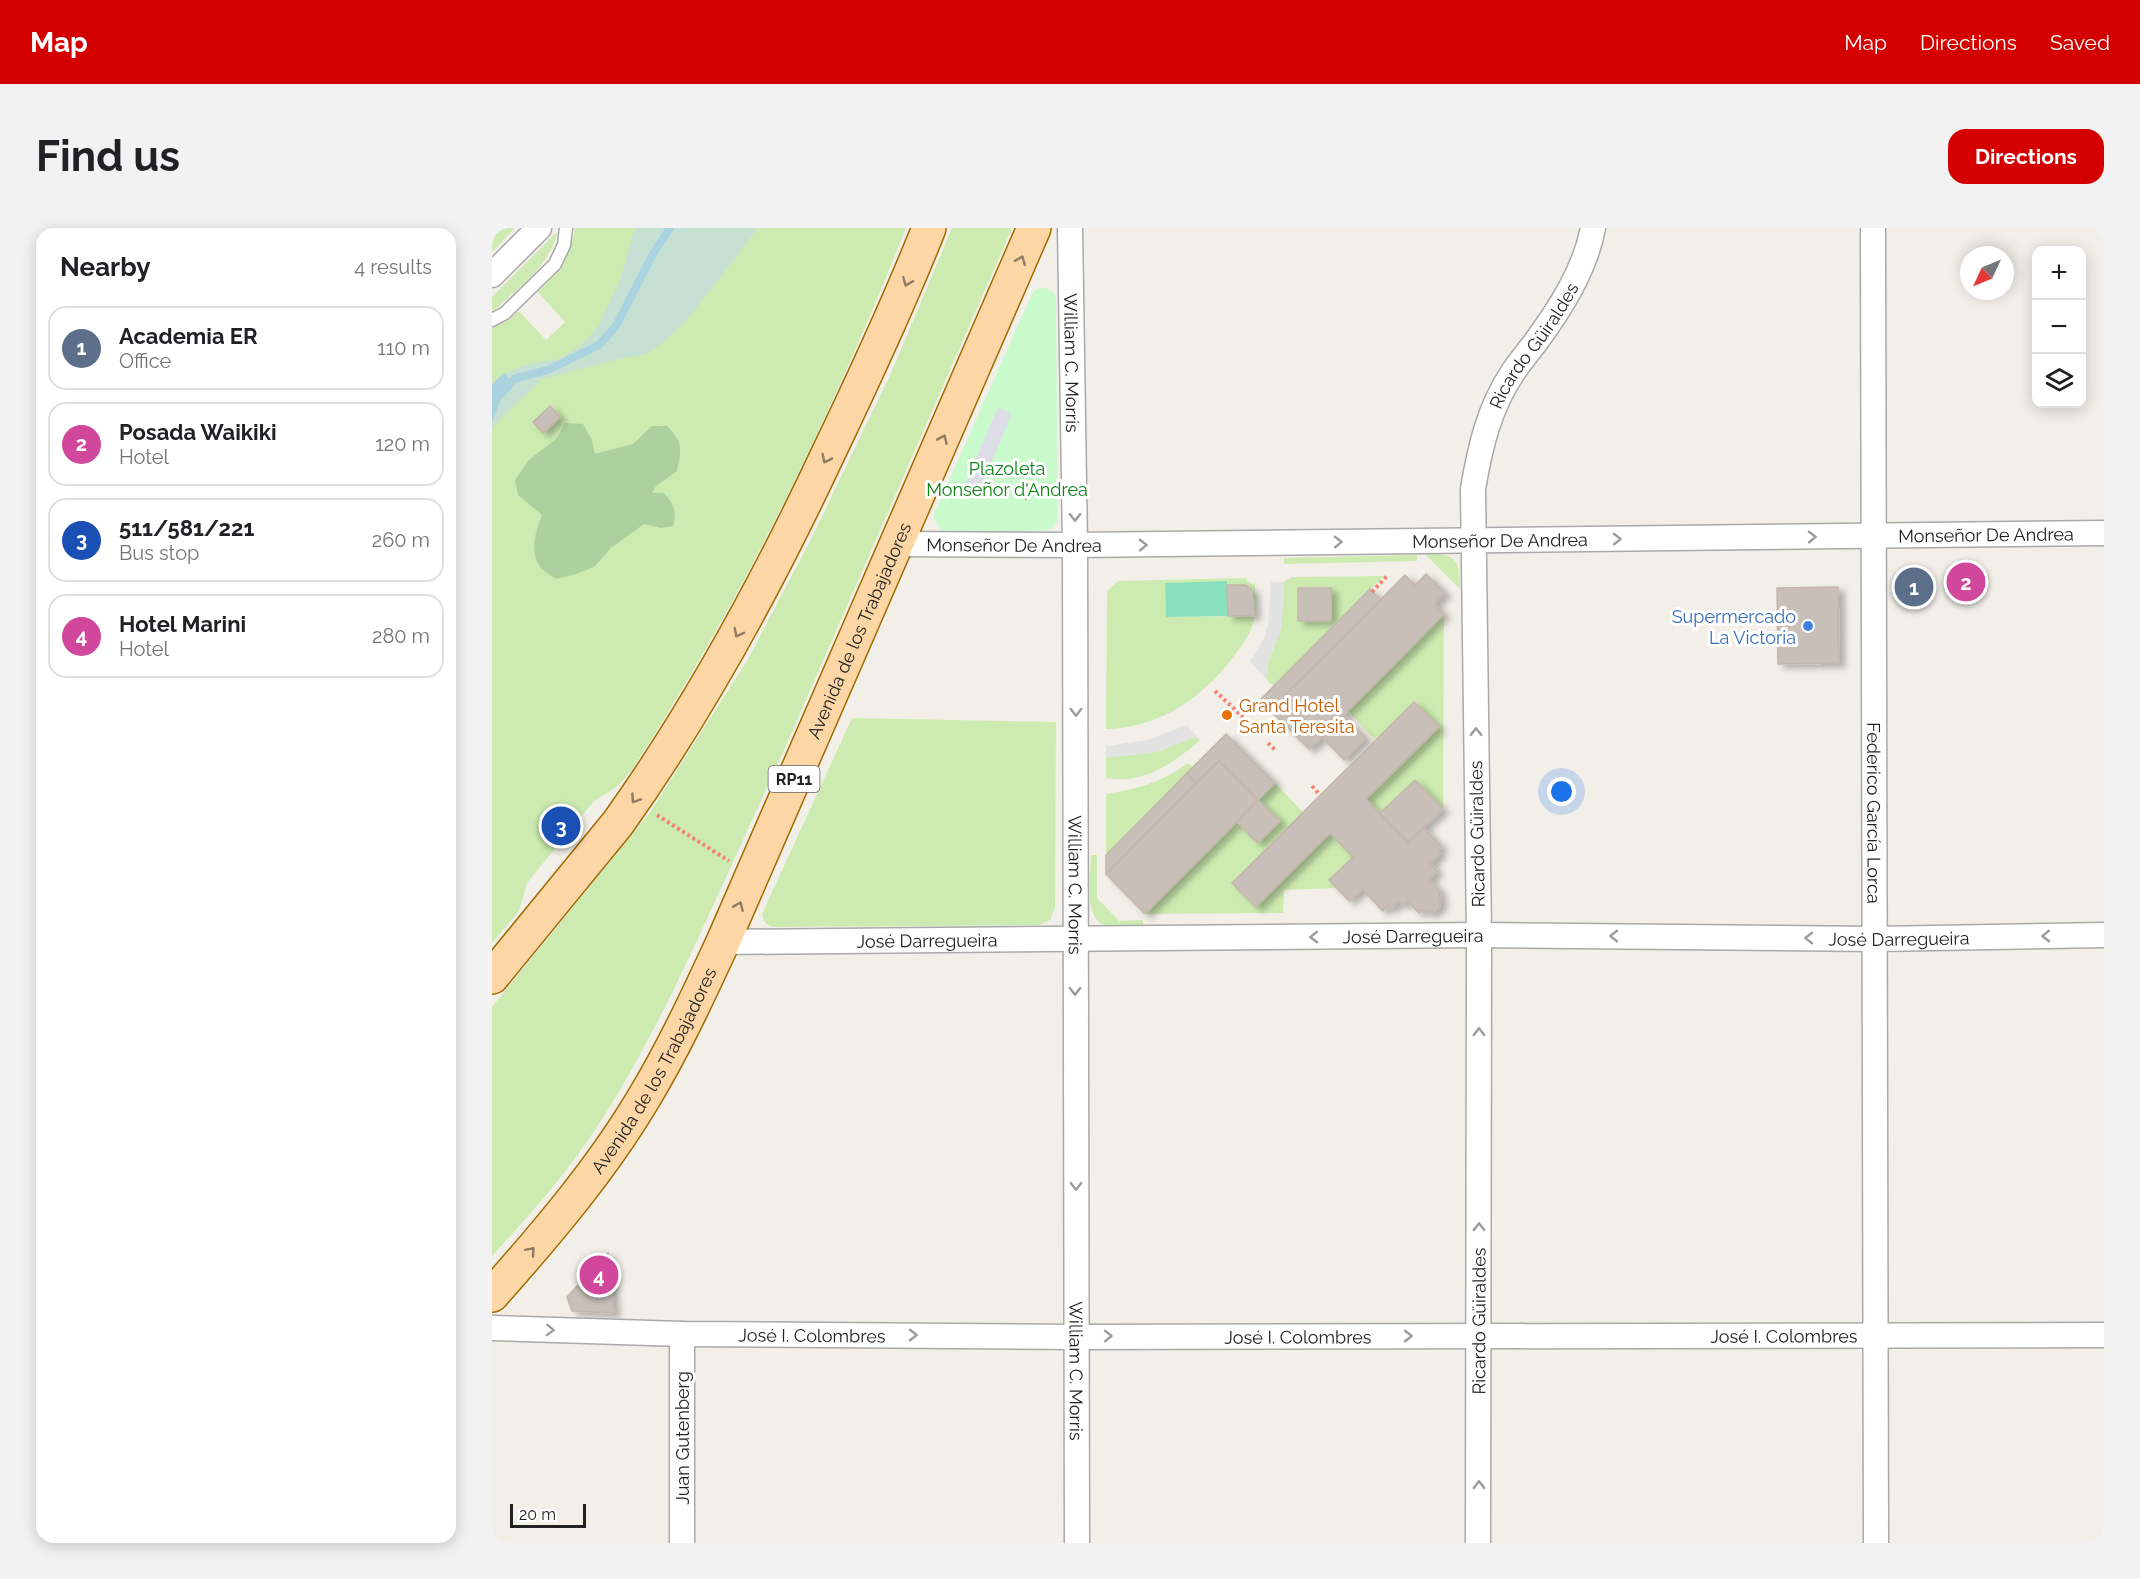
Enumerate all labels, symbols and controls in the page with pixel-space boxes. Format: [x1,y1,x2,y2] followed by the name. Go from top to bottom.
[30,26,88,59] text: Map
[1844,30,1887,55] text: Map
[1920,30,2017,55] text: Directions
[2050,30,2110,55] text: Saved
[1948,129,2104,184] button: Directions
[36,132,180,181] text: Find us
[1960,246,2014,300] north arrow
[2032,246,2086,408] map controls
[2032,246,2086,300] button: +
[60,252,150,282] text: Nearby
[354,255,432,279] text: 4 results
[1014,256,1026,267] one-way arrow
[902,276,914,287] one-way arrow
[1485,279,1582,412] street label: Ricardo Güiraldes
[1061,293,1084,433] street label: William C. Morris
[2032,300,2086,354] button: −
[119,323,258,349] text: Academia ER
[77,336,86,360] text: 1
[377,336,430,360] text: 110 m
[119,349,171,373] text: Office
[2032,354,2086,408] button: layers
[119,419,277,445] text: Posada Waikiki
[76,432,87,456] text: 2
[375,432,430,456] text: 120 m
[935,434,947,445] one-way arrow
[119,445,169,469] text: Hotel
[821,453,833,464] one-way arrow
[926,458,1088,500] park label: Plazoleta Monseñor d'Andrea
[1069,513,1081,522] one-way arrow
[119,515,254,541] text: 511/581/221
[802,519,915,742] street label: Avenida de los Trabajadores
[1898,523,2074,546] street label: Monseñor De Andrea
[76,528,87,552] text: 3
[372,528,430,552] text: 260 m
[1412,529,1588,552] street label: Monseñor De Andrea
[1808,531,1817,543] one-way arrow
[1613,533,1622,545] one-way arrow
[926,534,1102,556] street label: Monseñor De Andrea
[1334,536,1343,548] one-way arrow
[1139,538,1148,551] one-way arrow
[119,541,199,565] text: Bus stop
[1946,560,1986,604] pin: 2
[1894,564,1934,610] pin: 1
[1672,606,1796,648] place label: Supermercado La Victoria
[119,611,246,637] text: Hotel Marini
[1801,619,1815,633] marker: Supermercado La Victoria
[76,624,87,648] text: 4
[372,624,430,648] text: 280 m
[733,627,745,638] one-way arrow
[119,637,169,661] text: Hotel
[1239,695,1355,737] place label: Grand Hotel Santa Teresita
[1070,708,1082,717] one-way arrow
[1220,708,1234,722] marker: Grand Hotel Santa Teresita
[1864,722,1885,904] street label: Federico García Lorca
[1469,727,1482,736] one-way arrow
[1465,760,1489,908] street label: Ricardo Güiraldes
[768,766,820,792] road number: RP11
[1547,777,1576,806] your location
[631,792,642,803] one-way arrow
[542,804,580,848] pin: 3
[1065,815,1086,955] street label: William C. Morris
[732,901,744,912] one-way arrow
[1342,924,1484,947] street label: José Darregueira
[1828,927,1970,950] street label: José Darregueira
[856,929,998,951] street label: José Darregueira
[2041,929,2050,942] one-way arrow
[1609,930,1618,942] one-way arrow
[1309,931,1318,943] one-way arrow
[1804,932,1813,944] one-way arrow
[586,964,720,1177] street label: Avenida de los Trabajadores
[1069,987,1081,996] one-way arrow
[1473,1027,1485,1036] one-way arrow
[1070,1182,1082,1191] one-way arrow
[1473,1222,1485,1231] one-way arrow
[1468,1247,1489,1394] street label: Ricardo Güiraldes
[524,1248,535,1258] one-way arrow
[580,1252,618,1298] pin: 4
[1066,1301,1087,1441] street label: William C. Morris
[546,1323,555,1336] one-way arrow
[738,1324,886,1346] street label: José I. Colombres
[1710,1325,1858,1346] street label: José I. Colombres
[1224,1326,1372,1347] street label: José I. Colombres
[909,1329,918,1341] one-way arrow
[1104,1330,1113,1342] one-way arrow
[1404,1330,1413,1342] one-way arrow
[672,1371,693,1505] street label: Juan Gutenberg
[1473,1480,1485,1489] one-way arrow
[510,1501,586,1528] scale bar
[519,1505,556,1524] text: 20 m

